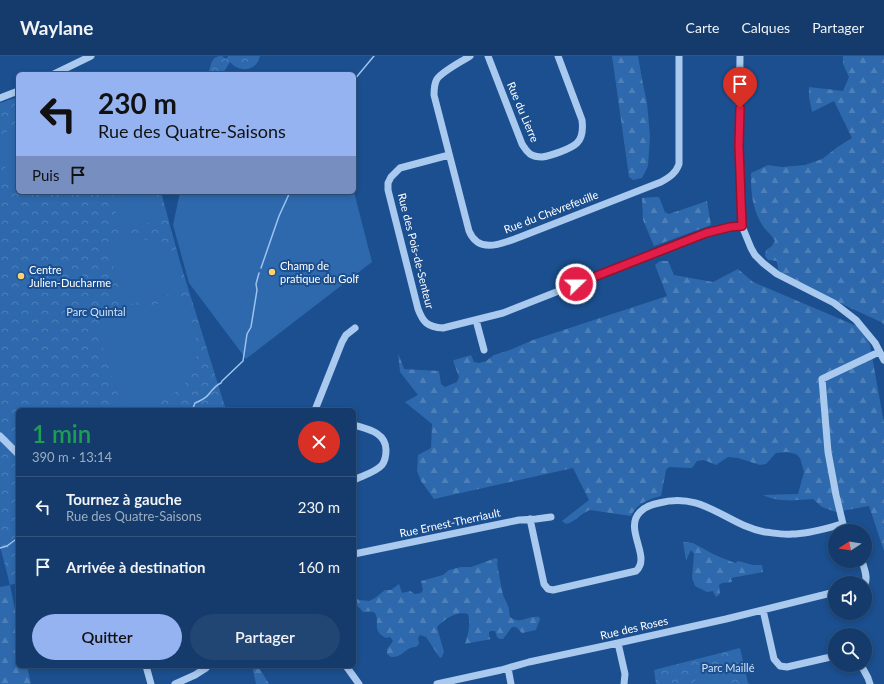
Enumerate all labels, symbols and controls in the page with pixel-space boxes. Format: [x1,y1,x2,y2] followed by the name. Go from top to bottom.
[20,16,93,39] text: Waylane
[686,19,719,36] text: Carte
[741,19,790,36] text: Calques
[812,19,864,36] text: Partager
[723,67,757,108] pin
[729,73,751,95] icon: arrive
[505,80,542,144] street label: Rue du Lierre
[98,86,177,120] text: 230 m
[32,88,84,140] icon: left
[98,120,286,142] text: Rue des Quatre-Saisons
[67,164,89,186] icon: arrive
[32,166,59,184] text: Puis
[502,187,600,236] street label: Rue du Chèvrefeuille
[396,192,437,310] street label: Rue des Pois-de-Senteur
[280,259,359,285] place label: Champ de pratique du Golf
[29,263,111,289] place label: Centre Julien-Ducharme
[555,263,597,305] position arrow
[267,267,277,277] marker: Champ de pratique du Golf
[16,271,26,281] marker: Centre Julien-Ducharme
[66,305,126,318] park label: Parc Quintal
[32,419,91,448] text: 1 min
[298,421,340,463] button: close
[32,449,112,465] text: 390 m · 13:14
[66,490,182,508] text: Tournez à gauche
[32,496,54,518] icon: left
[298,498,340,516] text: 230 m
[398,505,502,540] street label: Rue Ernest-Therriault
[66,508,202,524] text: Rue des Quatre-Saisons
[828,524,872,568] north arrow
[828,524,872,672] map controls
[32,556,54,578] icon: arrive
[66,558,205,576] text: Arrivée à destination
[298,558,340,576] text: 160 m
[828,576,872,620] button: sound
[599,613,669,642] street label: Rue des Roses
[32,614,182,660] button: Quitter
[190,614,340,660] button: Partager
[828,628,872,672] button: search
[702,661,755,674] park label: Parc Maillé

